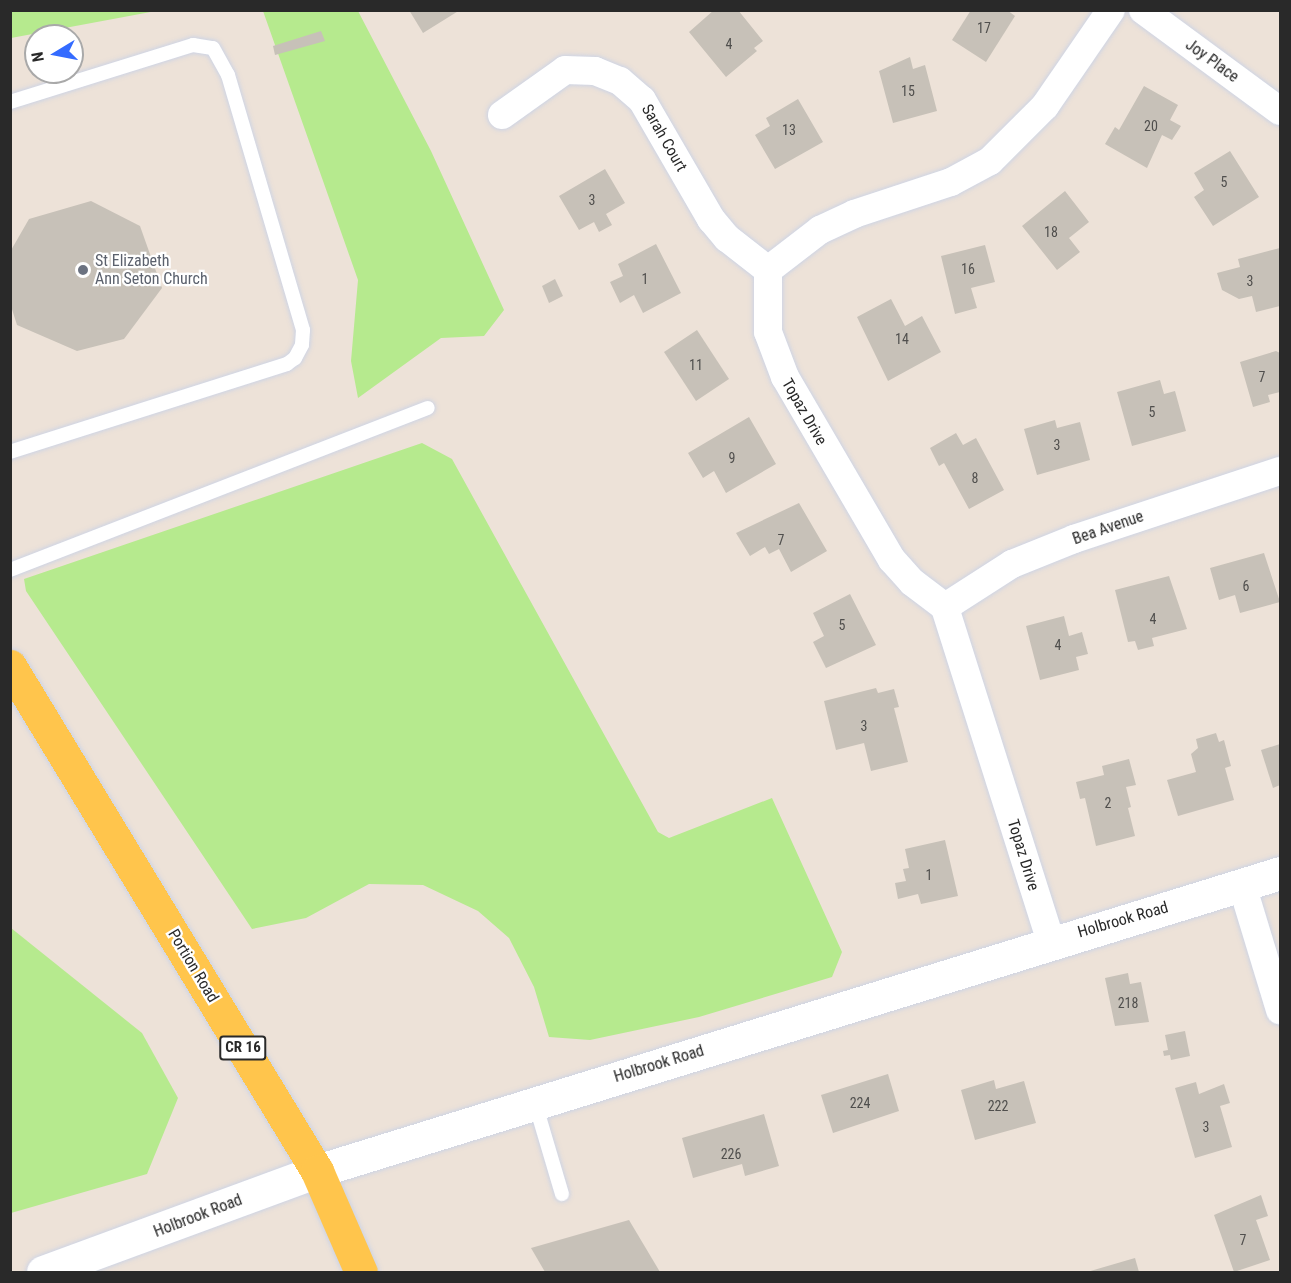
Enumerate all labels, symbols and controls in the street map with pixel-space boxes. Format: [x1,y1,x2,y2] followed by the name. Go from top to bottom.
[977,20,991,36] house number: 17
[24,24,84,84] north arrow
[1182,35,1242,87] street label: Joy Place
[726,36,732,52] house number: 4
[28,50,48,63] text: N
[901,83,915,99] house number: 15
[637,101,691,175] street label: Sarah Court
[1144,118,1158,134] house number: 20
[782,122,796,138] house number: 13
[1221,174,1227,190] house number: 5
[589,192,595,208] house number: 3
[1044,224,1058,240] house number: 18
[95,251,208,289] place label: St Elizabeth Ann Seton Church
[961,261,975,277] house number: 16
[76,263,90,277] marker: St Elizabeth Ann Seton Church
[642,271,648,287] house number: 1
[1247,273,1253,289] house number: 3
[895,331,909,347] house number: 14
[689,357,703,373] house number: 11
[1259,369,1265,385] house number: 7
[777,375,831,449] street label: Topaz Drive
[1149,404,1155,420] house number: 5
[1054,437,1060,453] house number: 3
[729,450,735,466] house number: 9
[972,470,978,486] house number: 8
[1070,507,1146,549] street label: Bea Avenue
[778,532,784,548] house number: 7
[1243,578,1249,594] house number: 6
[1150,611,1156,627] house number: 4
[839,617,845,633] house number: 5
[1055,637,1061,653] house number: 4
[861,718,867,734] house number: 3
[1105,795,1111,811] house number: 2
[1003,817,1043,893] street label: Topaz Drive
[926,867,932,883] house number: 1
[1076,898,1170,942] street label: Holbrook Road
[164,926,222,1006] street label: Portion Road
[1118,995,1138,1011] house number: 218
[219,1036,267,1060] road number: CR 16
[612,1041,706,1087] street label: Holbrook Road
[850,1095,870,1111] house number: 224
[988,1098,1008,1114] house number: 222
[1203,1119,1209,1135] house number: 3
[721,1146,741,1162] house number: 226
[151,1190,245,1242] street label: Holbrook Road
[1240,1232,1246,1248] house number: 7

